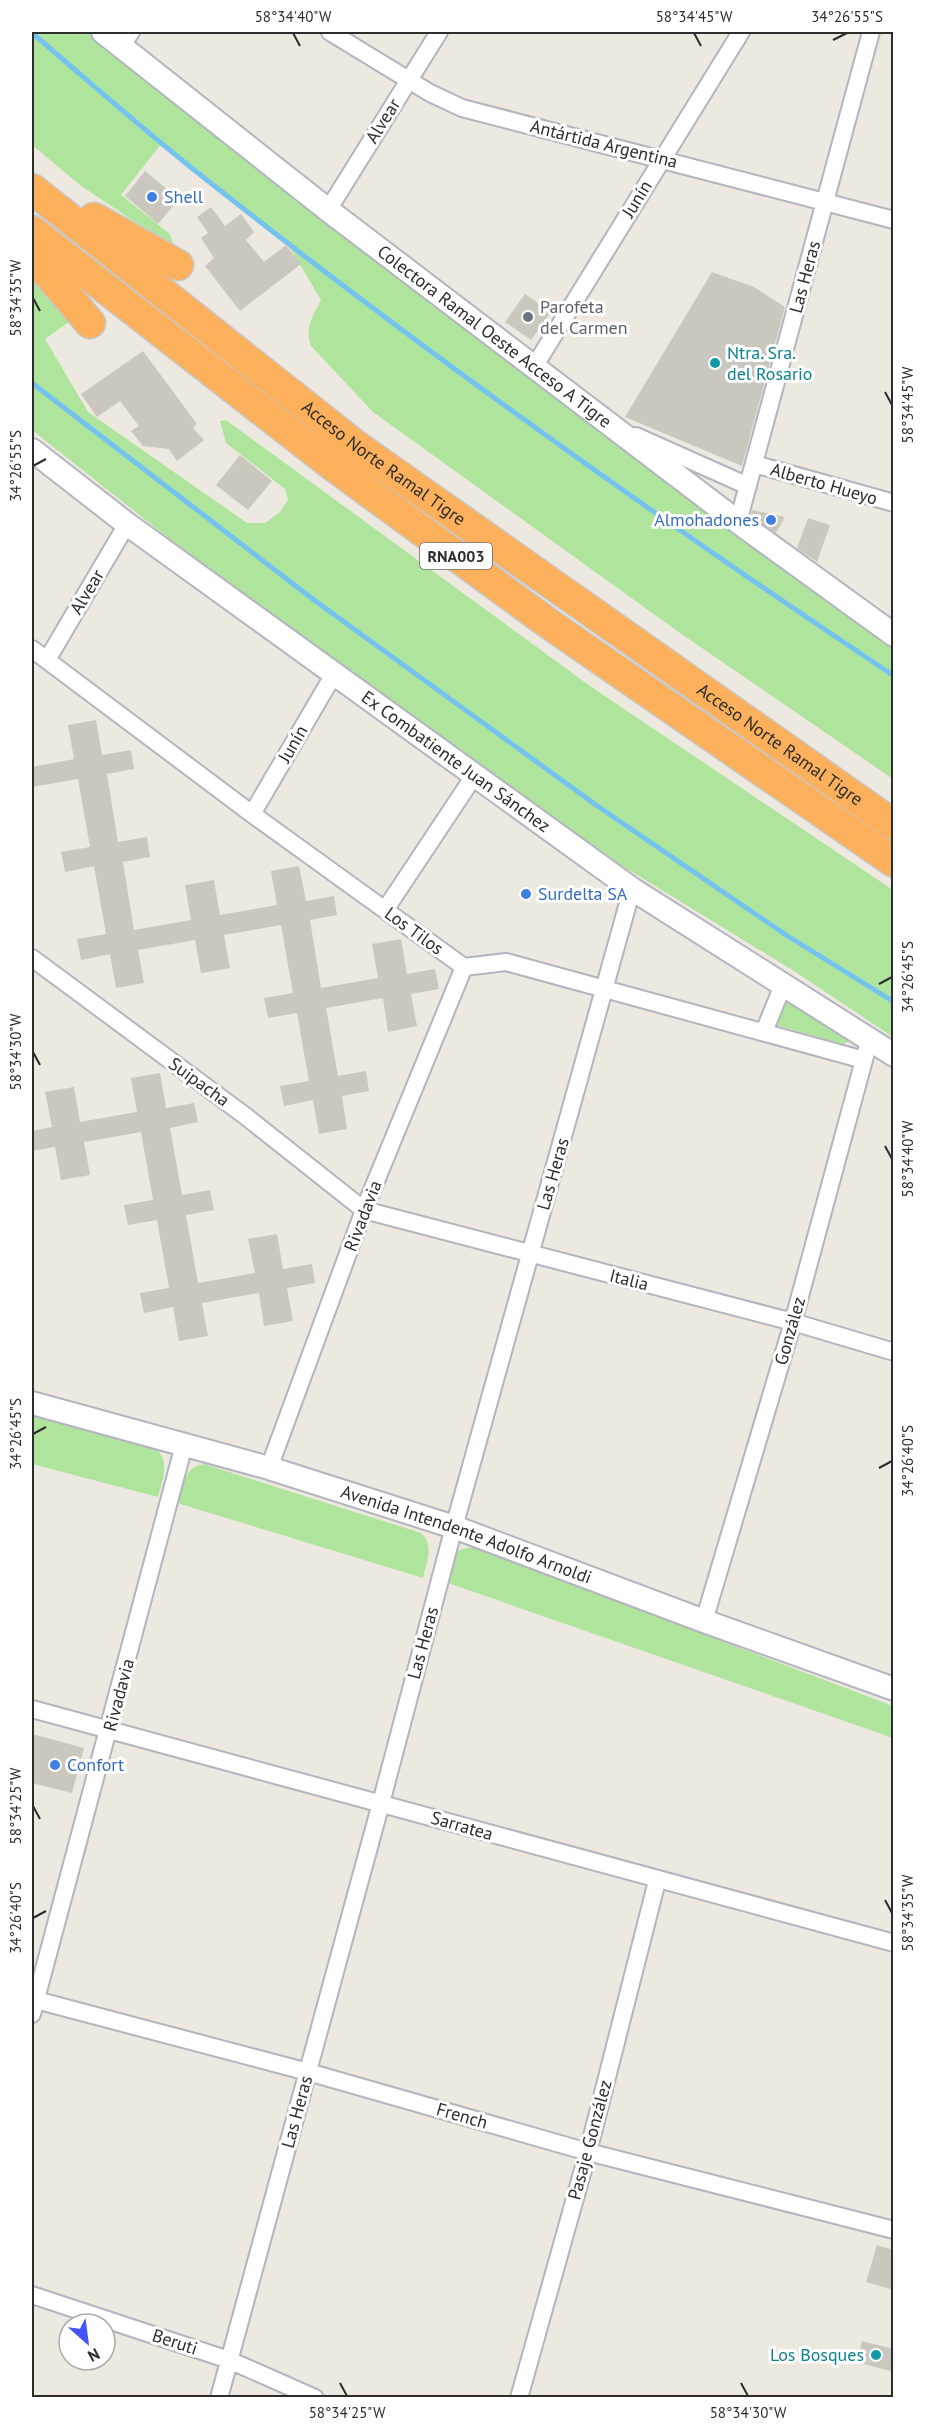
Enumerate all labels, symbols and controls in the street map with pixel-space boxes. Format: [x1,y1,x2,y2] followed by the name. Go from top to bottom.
[255,7,332,26] text: 58°34'40"W
[656,7,733,26] text: 58°34'45"W
[811,7,883,26] text: 34°26'55"S
[360,94,405,147] street label: Alvear
[528,114,680,173] street label: Antártida Argentina
[616,176,657,222] street label: Junín
[164,185,204,208] place label: Shell
[145,190,159,204] marker: Shell
[784,238,825,316] street label: Las Heras
[373,240,617,433] street label: Colectora Ramal Oeste Acceso A Tigre
[6,259,25,336] text: 58°34'35"W
[540,295,628,339] place label: Parofeta del Carmen
[521,310,535,324] marker: Parofeta del Carmen
[727,341,812,385] place label: Ntra. Sra. del Rosario
[708,356,722,370] marker: Ntra. Sra. del Rosario
[898,366,917,443] text: 58°34'45"W
[297,395,470,530] street label: Acceso Norte Ramal Tigre
[6,430,25,502] text: 34°26'55"S
[768,457,880,510] street label: Alberto Hueyo
[654,508,759,531] place label: Almohadones
[764,513,778,527] marker: Almohadones
[420,543,492,569] road number: RNA003
[64,565,109,618] street label: Alvear
[693,678,868,810] street label: Acceso Norte Ramal Tigre
[357,685,555,837] street label: Ex Combatiente Juan Sánchez
[272,721,312,767] street label: Junín
[538,882,628,905] place label: Surdelta SA
[519,887,533,901] marker: Surdelta SA
[380,902,448,960] street label: Los Tilos
[898,941,917,1013] text: 34°26'45"S
[6,1013,25,1090] text: 58°34'30"W
[164,1052,234,1111] street label: Suipacha
[898,1120,917,1197] text: 58°34'40"W
[531,1135,574,1213] street label: Las Heras
[339,1177,387,1255] street label: Rivadavia
[607,1264,651,1295] street label: Italia
[769,1294,810,1368] street label: González
[6,1398,25,1470] text: 34°26'45"S
[898,1425,917,1497] text: 34°26'40"S
[338,1480,595,1589] street label: Avenida Intendente Adolfo Arnoldi
[402,1604,443,1682] street label: Las Heras
[98,1656,139,1734] street label: Rivadavia
[67,1753,124,1776] place label: Confort
[48,1758,62,1772] marker: Confort
[6,1767,25,1844] text: 58°34'25"W
[428,1806,496,1845] street label: Sarratea
[898,1874,917,1951] text: 58°34'35"W
[6,1882,25,1954] text: 34°26'40"S
[276,2073,317,2151] street label: Las Heras
[562,2077,617,2202] street label: Pasaje González
[434,2097,490,2134] street label: French
[57,2312,117,2372] north arrow
[150,2323,201,2360] street label: Beruti
[770,2343,864,2366] place label: Los Bosques
[85,2344,103,2367] text: N
[869,2348,883,2362] marker: Los Bosques
[309,2403,386,2422] text: 58°34'25"W
[710,2403,787,2422] text: 58°34'30"W

